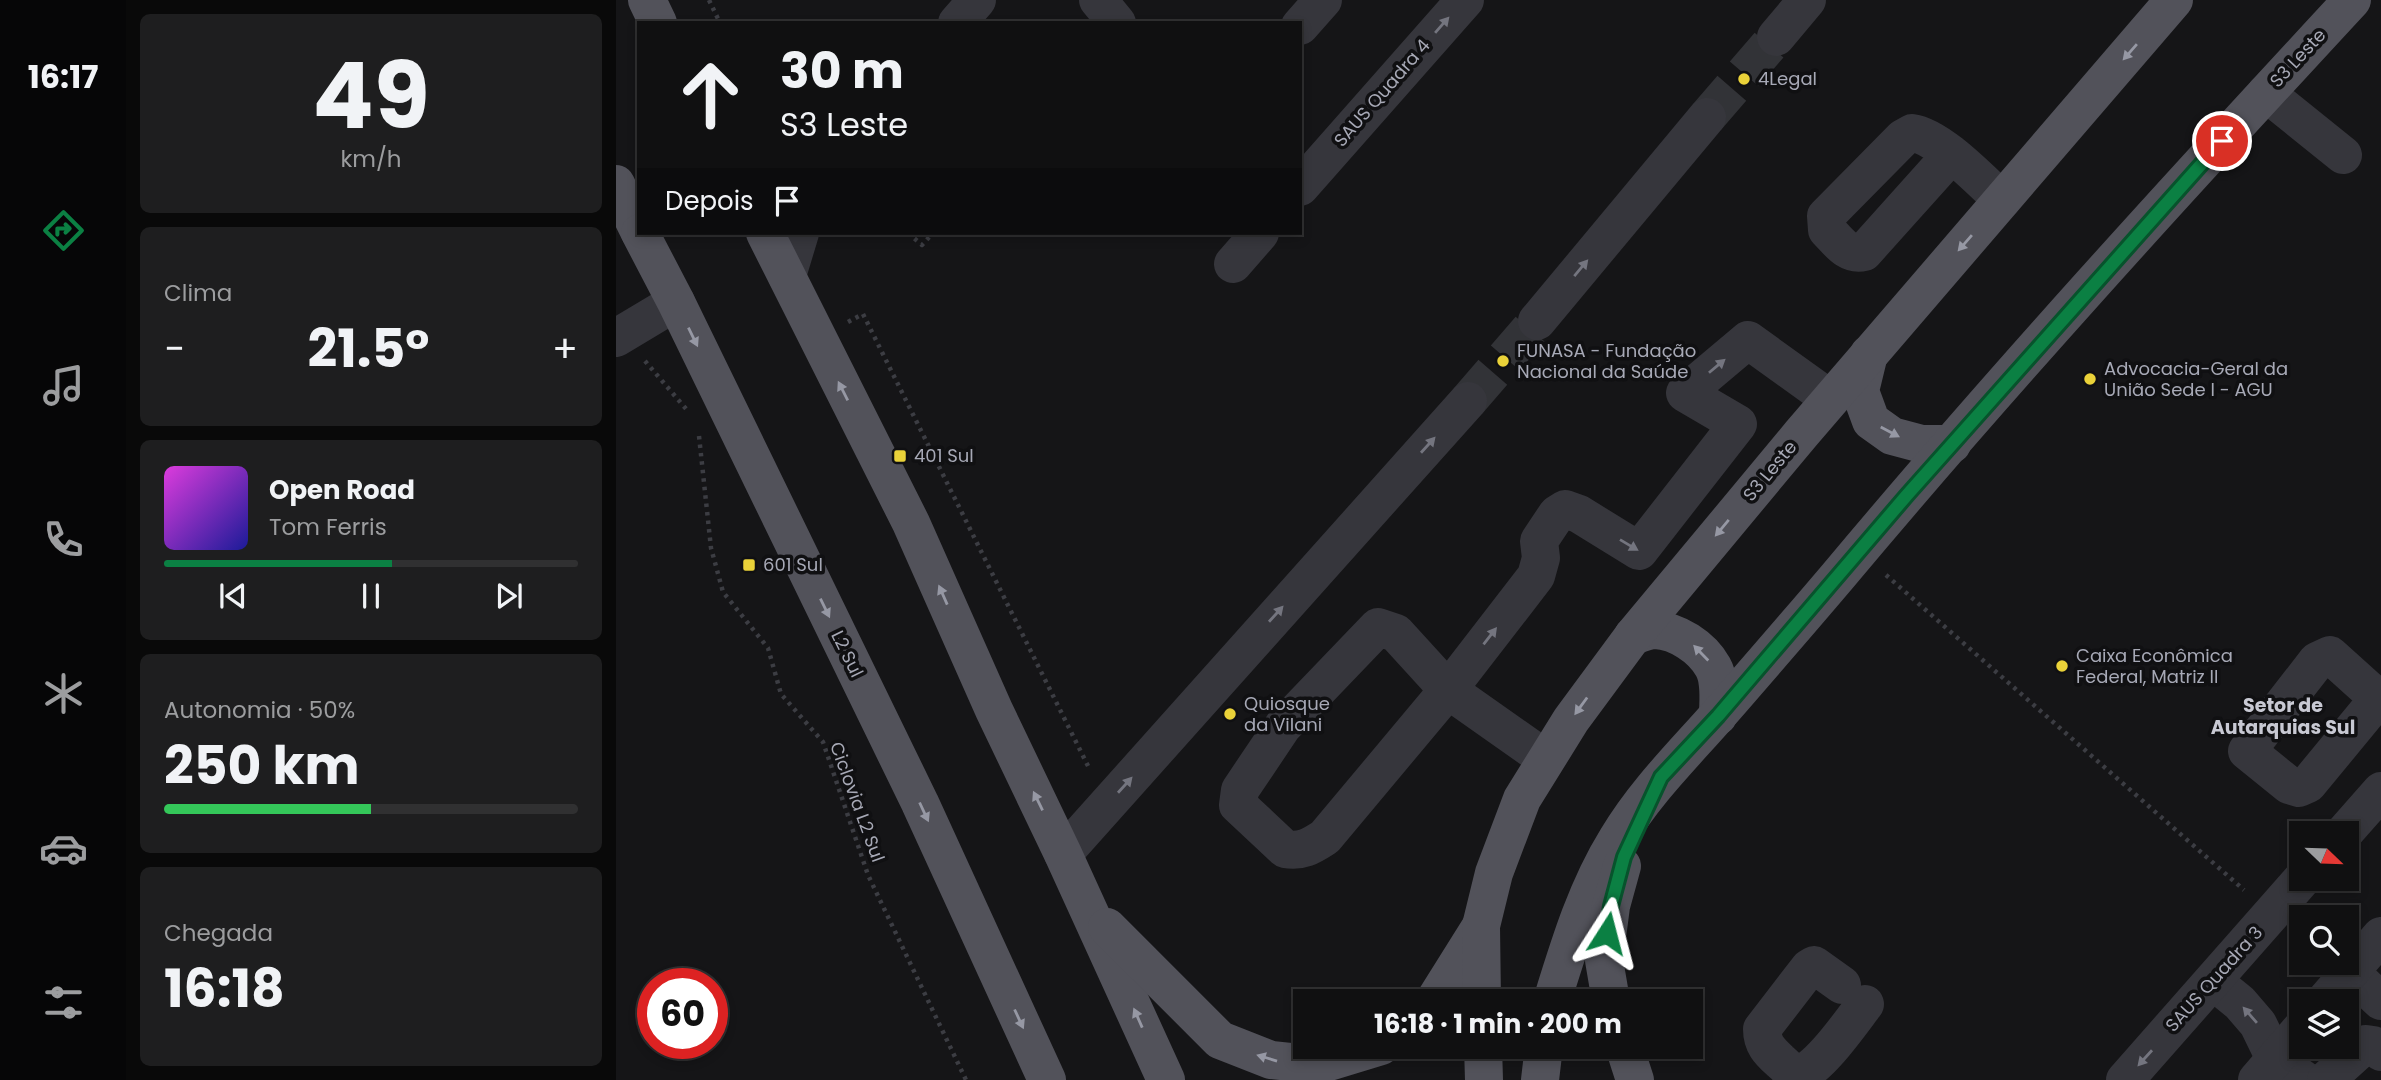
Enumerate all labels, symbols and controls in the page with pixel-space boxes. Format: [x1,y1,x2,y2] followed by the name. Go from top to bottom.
[1434,17,1450,34] one-way arrow
[2264,23,2331,93] street label: S3 Leste
[312,32,430,160] text: 49
[1328,33,1435,152] street label: SAUS Quadra 4
[780,37,904,105] text: 30 m
[2122,43,2137,61] one-way arrow
[665,49,756,140] icon: ahead
[28,54,98,99] text: 16:17
[1758,66,1817,91] place label: 4Legal
[1736,71,1752,87] marker: 4Legal
[780,102,908,147] text: S3 Leste
[2192,111,2252,171] pin
[2203,122,2241,160] icon: arrive
[340,143,402,175] text: km/h
[768,182,806,220] icon: arrive
[665,183,754,219] text: Depois
[39,206,88,255] icon: directions
[1958,234,1973,251] one-way arrow
[1573,260,1588,277] one-way arrow
[164,277,232,309] text: Clima
[308,312,429,385] text: 21.5°
[164,322,185,375] text: −
[552,322,578,375] text: +
[687,327,699,347] one-way arrow
[1517,338,1696,384] place label: FUNASA - Fundação Nacional da Saúde
[1495,353,1511,369] marker: FUNASA - Fundação Nacional da Saúde
[2104,356,2288,402] place label: Advocacia-Geral da União Sede I - AGU
[1709,359,1726,374] one-way arrow
[39,361,88,410] icon: music
[2082,371,2098,387] marker: Advocacia-Geral da União Sede I - AGU
[838,380,850,400] one-way arrow
[1880,426,1900,438] one-way arrow
[1737,435,1802,506] street label: S3 Leste
[1420,437,1436,454] one-way arrow
[914,443,974,468] place label: 401 Sul
[892,448,908,464] marker: 401 Sul
[269,472,415,508] text: Open Road
[269,511,387,543] text: Tom Ferris
[39,515,88,564] icon: phone
[1715,519,1730,537] one-way arrow
[1619,538,1639,551] one-way arrow
[763,552,823,577] place label: 601 Sul
[741,557,757,573] marker: 601 Sul
[214,577,252,615] icon: previous
[352,577,390,615] icon: pause
[490,577,528,615] icon: next
[937,585,949,605] one-way arrow
[819,598,830,618] one-way arrow
[1268,605,1284,623] one-way arrow
[825,626,870,681] street label: L2 Sul
[1482,627,1496,645] one-way arrow
[2076,643,2233,689] place label: Caixa Econômica Federal, Matriz II
[1693,645,1709,662] one-way arrow
[2054,658,2070,674] marker: Caixa Econômica Federal, Matriz II
[39,669,88,718] icon: climate
[1244,691,1330,737] place label: Quiosque da Vilani
[2211,692,2355,741] district label: Setor de Autarquias Sul
[164,694,355,726] text: Autonomia · 50%
[1575,697,1589,715] one-way arrow
[1222,706,1238,722] marker: Quiosque da Vilani
[164,729,360,802] text: 250 km
[824,738,891,865] street label: Ciclovia L2 Sul
[1117,776,1132,793] one-way arrow
[1033,791,1044,811] one-way arrow
[918,802,930,822] one-way arrow
[2289,821,2359,891] north arrow
[2289,821,2359,1059] map controls
[39,824,88,873] icon: car
[1570,896,1644,970] position arrow
[2289,905,2359,975] button: search
[164,917,273,949] text: Chegada
[2159,920,2268,1037] street label: SAUS Quadra 3
[164,952,285,1025] text: 16:18
[637,968,728,1059] speed limit sign: 60
[39,978,88,1027] icon: filters
[2289,989,2359,1059] button: layers
[1374,1006,1622,1042] text: 16:18 · 1 min · 200 m
[2242,1006,2258,1024] one-way arrow
[1132,1008,1144,1028] one-way arrow
[1013,1009,1025,1029] one-way arrow
[2137,1049,2153,1066] one-way arrow
[1257,1052,1278,1062] one-way arrow

